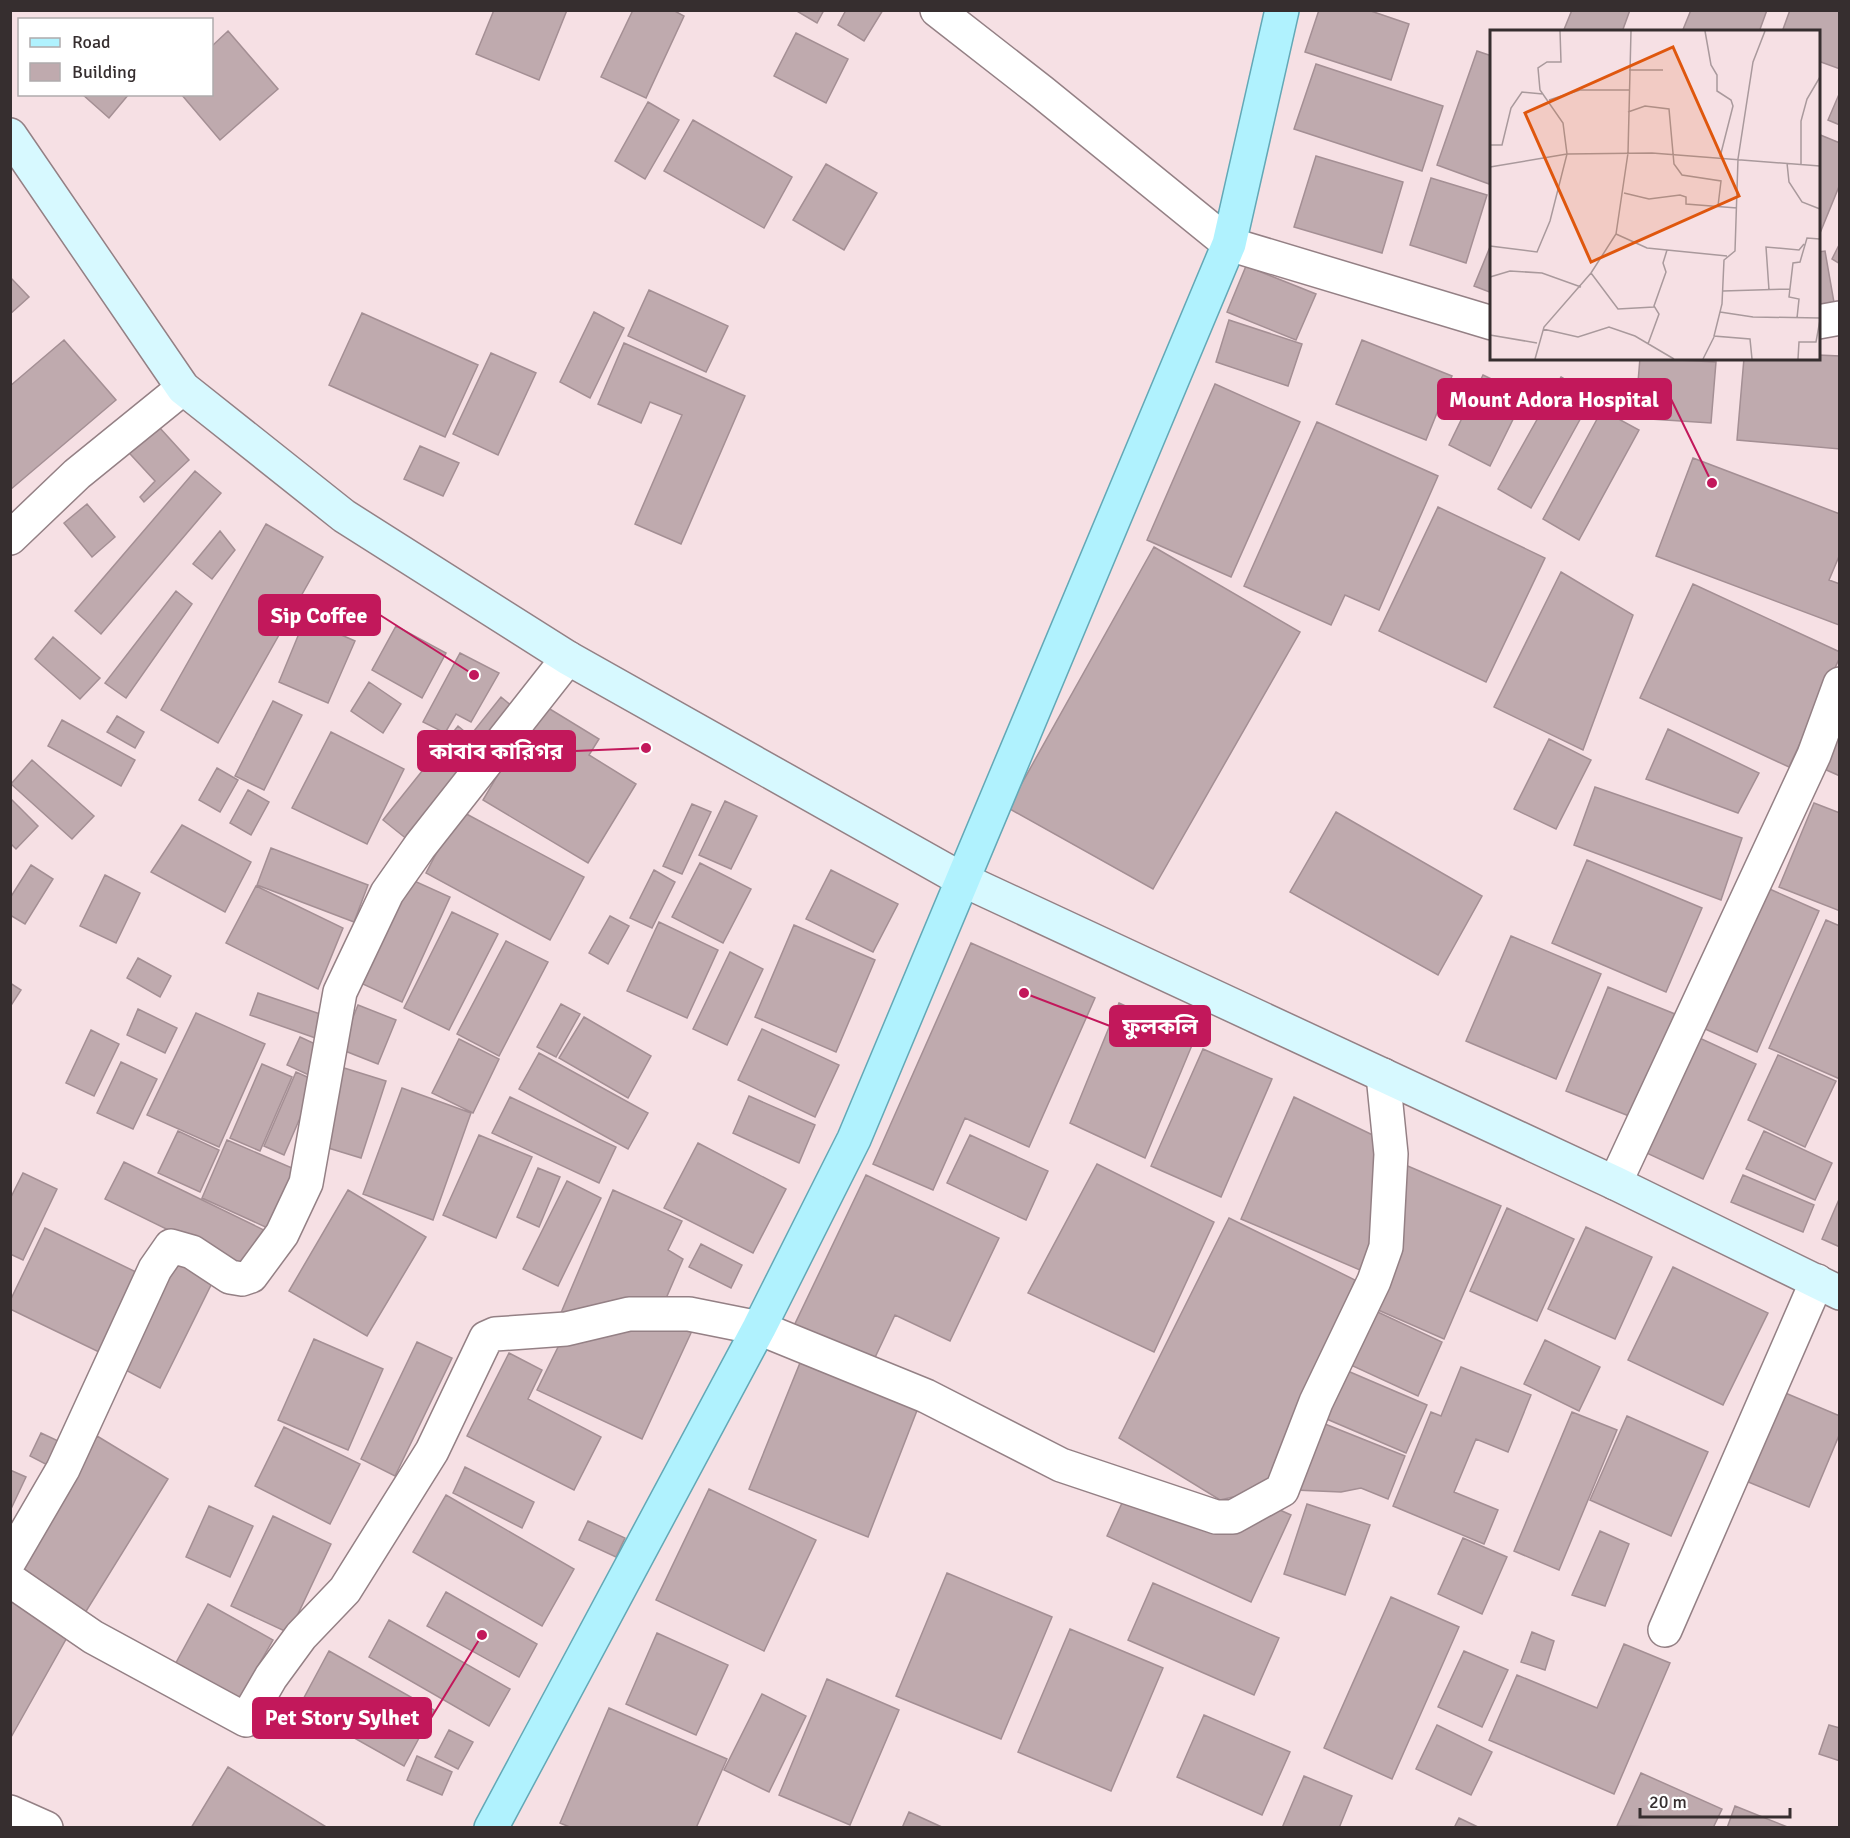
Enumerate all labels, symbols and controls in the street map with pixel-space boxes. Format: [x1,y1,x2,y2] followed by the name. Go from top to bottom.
[18,18,213,96] legend
[1490,30,1820,360] inset map
[72,31,111,53] text: Road
[72,61,136,83] text: Building
[1438,379,1671,419] callout: Mount Adora Hospital
[1449,386,1659,413] text: Mount Adora Hospital
[259,595,380,635] callout: Sip Coffee
[271,602,367,629] text: Sip Coffee
[418,731,575,771] callout: কাবাব কারিগর
[428,738,564,765] text: কাবাব কারিগর
[1110,1006,1210,1046] callout: ফুলকলি
[1121,1013,1198,1040] text: ফুলকলি
[253,1698,431,1738] callout: Pet Story Sylhet
[265,1704,419,1731] text: Pet Story Sylhet
[1640,1781,1790,1819] scale bar
[1649,1791,1687,1813] text: 20 m

